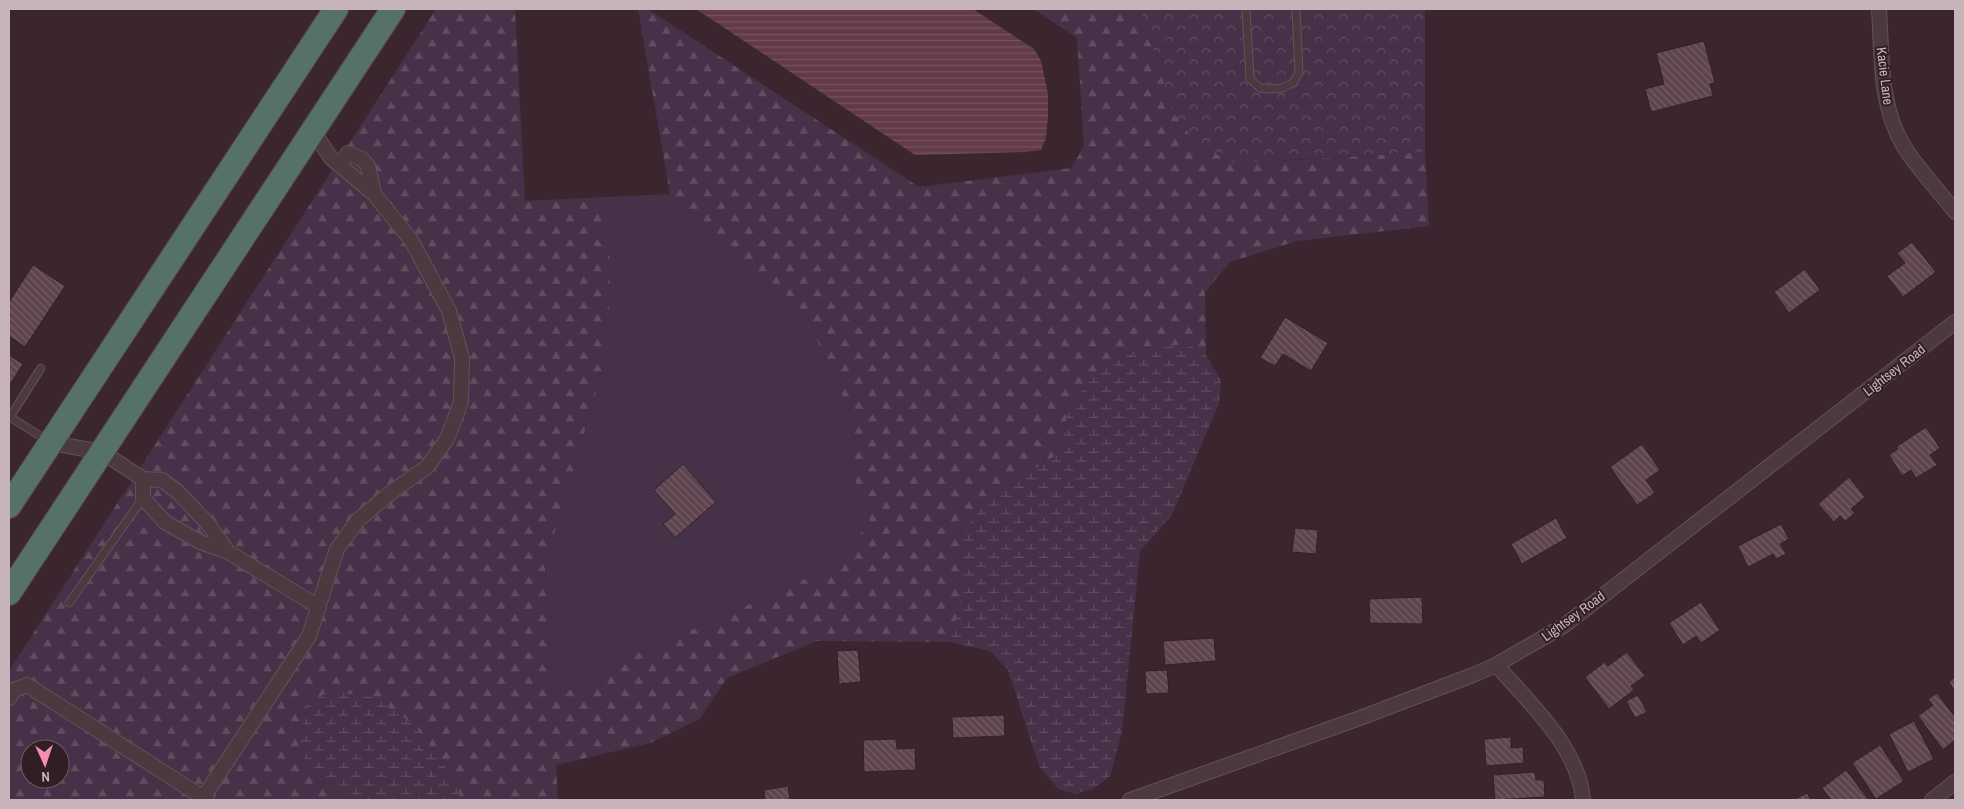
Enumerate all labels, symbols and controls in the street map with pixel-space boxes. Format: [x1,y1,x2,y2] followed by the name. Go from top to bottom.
[1873,46,1897,106] street label: Kacie Lane
[1859,340,1929,400] street label: Lightsey Road
[1538,587,1608,645] street label: Lightsey Road
[20,739,70,789] north arrow
[41,768,50,786] text: N

